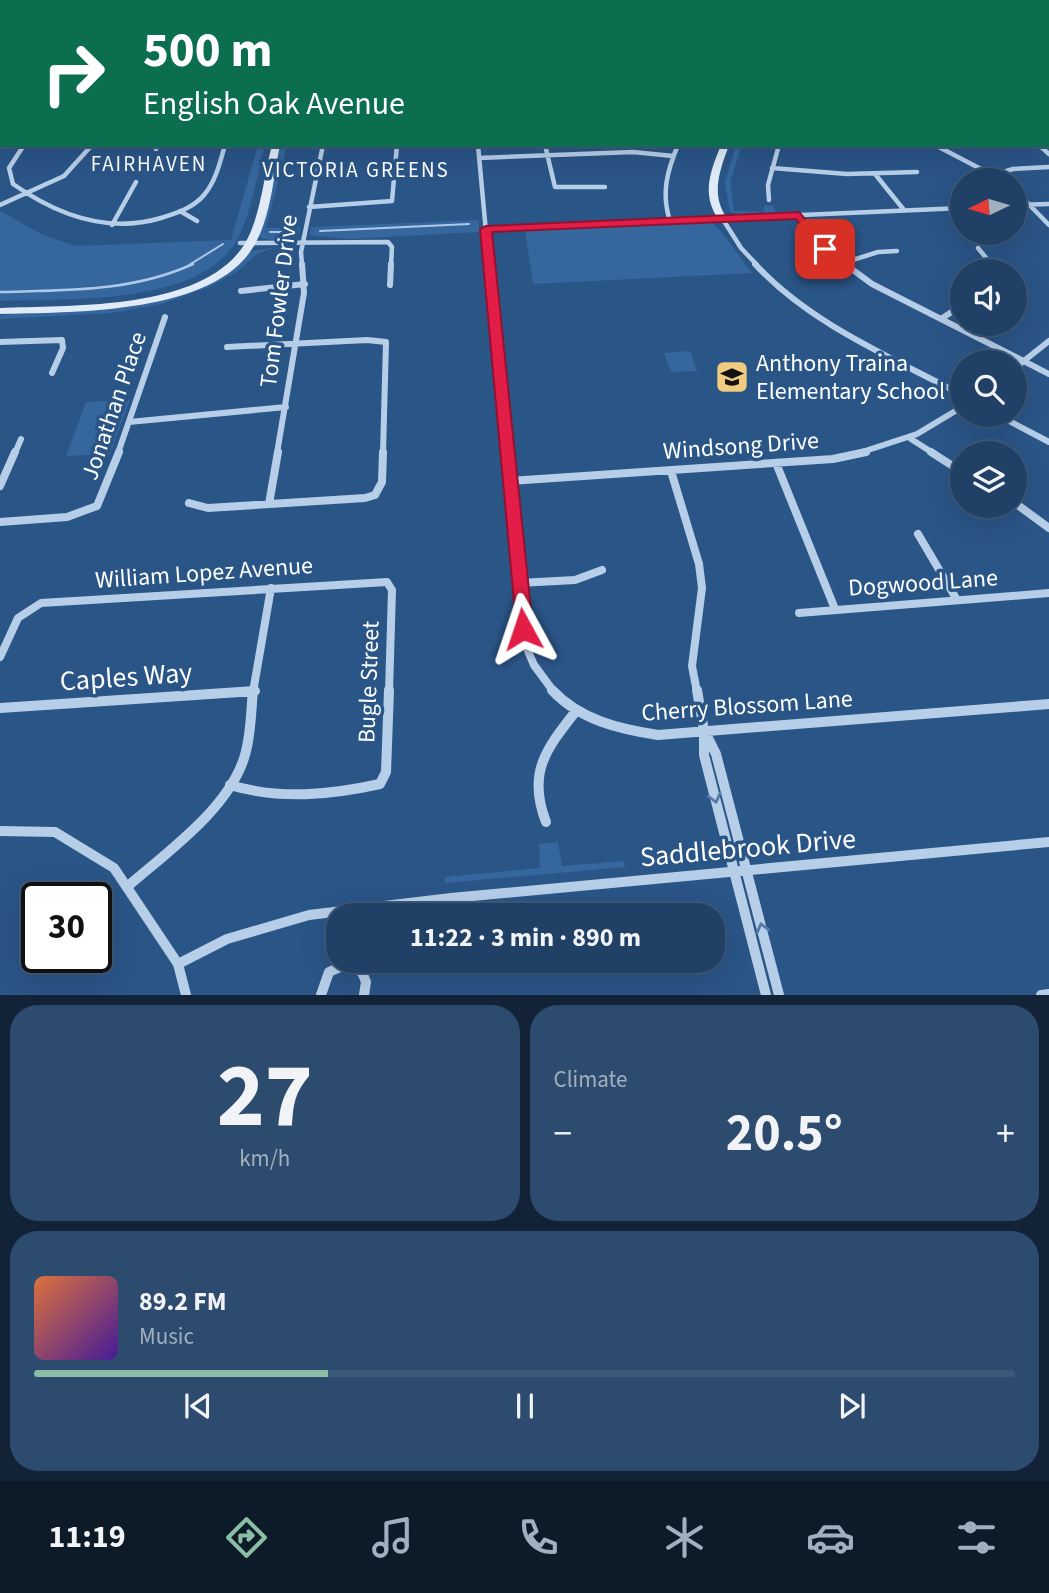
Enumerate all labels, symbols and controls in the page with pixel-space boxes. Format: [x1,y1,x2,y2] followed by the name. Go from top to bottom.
[143,16,272,86] text: 500 m
[28,28,119,119] icon: right
[143,81,405,127] text: English Oak Avenue
[91,149,207,179] district label: FAIRHAVEN
[262,155,450,185] district label: VICTORIA GREENS
[950,168,1027,245] north arrow
[950,168,1027,518] map controls
[251,213,307,389] street label: Tom Fowler Drive
[795,219,855,279] pin
[806,230,844,268] icon: arrive
[950,259,1027,336] button: sound
[72,327,156,485] street label: Jonathan Place
[756,346,945,409] place label: Anthony Traina Elementary School
[950,350,1027,427] button: search
[713,358,751,396] school or university icon: Anthony Traina Elementary School
[662,423,820,469] street label: Windsong Drive
[950,441,1027,518] button: layers
[94,548,314,598] street label: William Lopez Avenue
[847,560,999,606] street label: Dogwood Lane
[486,592,560,666] position arrow
[349,620,389,744] street label: Bugle Street
[58,652,194,702] street label: Caples Way
[640,681,854,731] street label: Cherry Blossom Lane
[707,792,721,804] one-way arrow
[638,819,858,877] street label: Saddlebrook Drive
[21,882,112,973] speed limit sign: 30
[410,919,641,956] text: 11:22 · 3 min · 890 m
[756,923,770,935] one-way arrow
[217,1032,313,1161] text: 27
[554,1063,627,1096] text: Climate
[726,1097,843,1171] text: 20.5°
[554,1107,572,1161] text: −
[996,1107,1015,1161] text: +
[239,1142,290,1175] text: km/h
[139,1283,227,1320] text: 89.2 FM
[139,1320,194,1353] text: Music
[179,1387,217,1425] icon: previous
[506,1387,544,1425] icon: pause
[833,1387,871,1425] icon: next
[222,1513,271,1562] icon: directions
[368,1513,417,1562] icon: music
[514,1513,563,1562] icon: phone
[660,1513,709,1562] icon: climate
[806,1513,855,1562] icon: car
[952,1513,1001,1562] icon: filters
[48,1514,126,1560] text: 11:19

